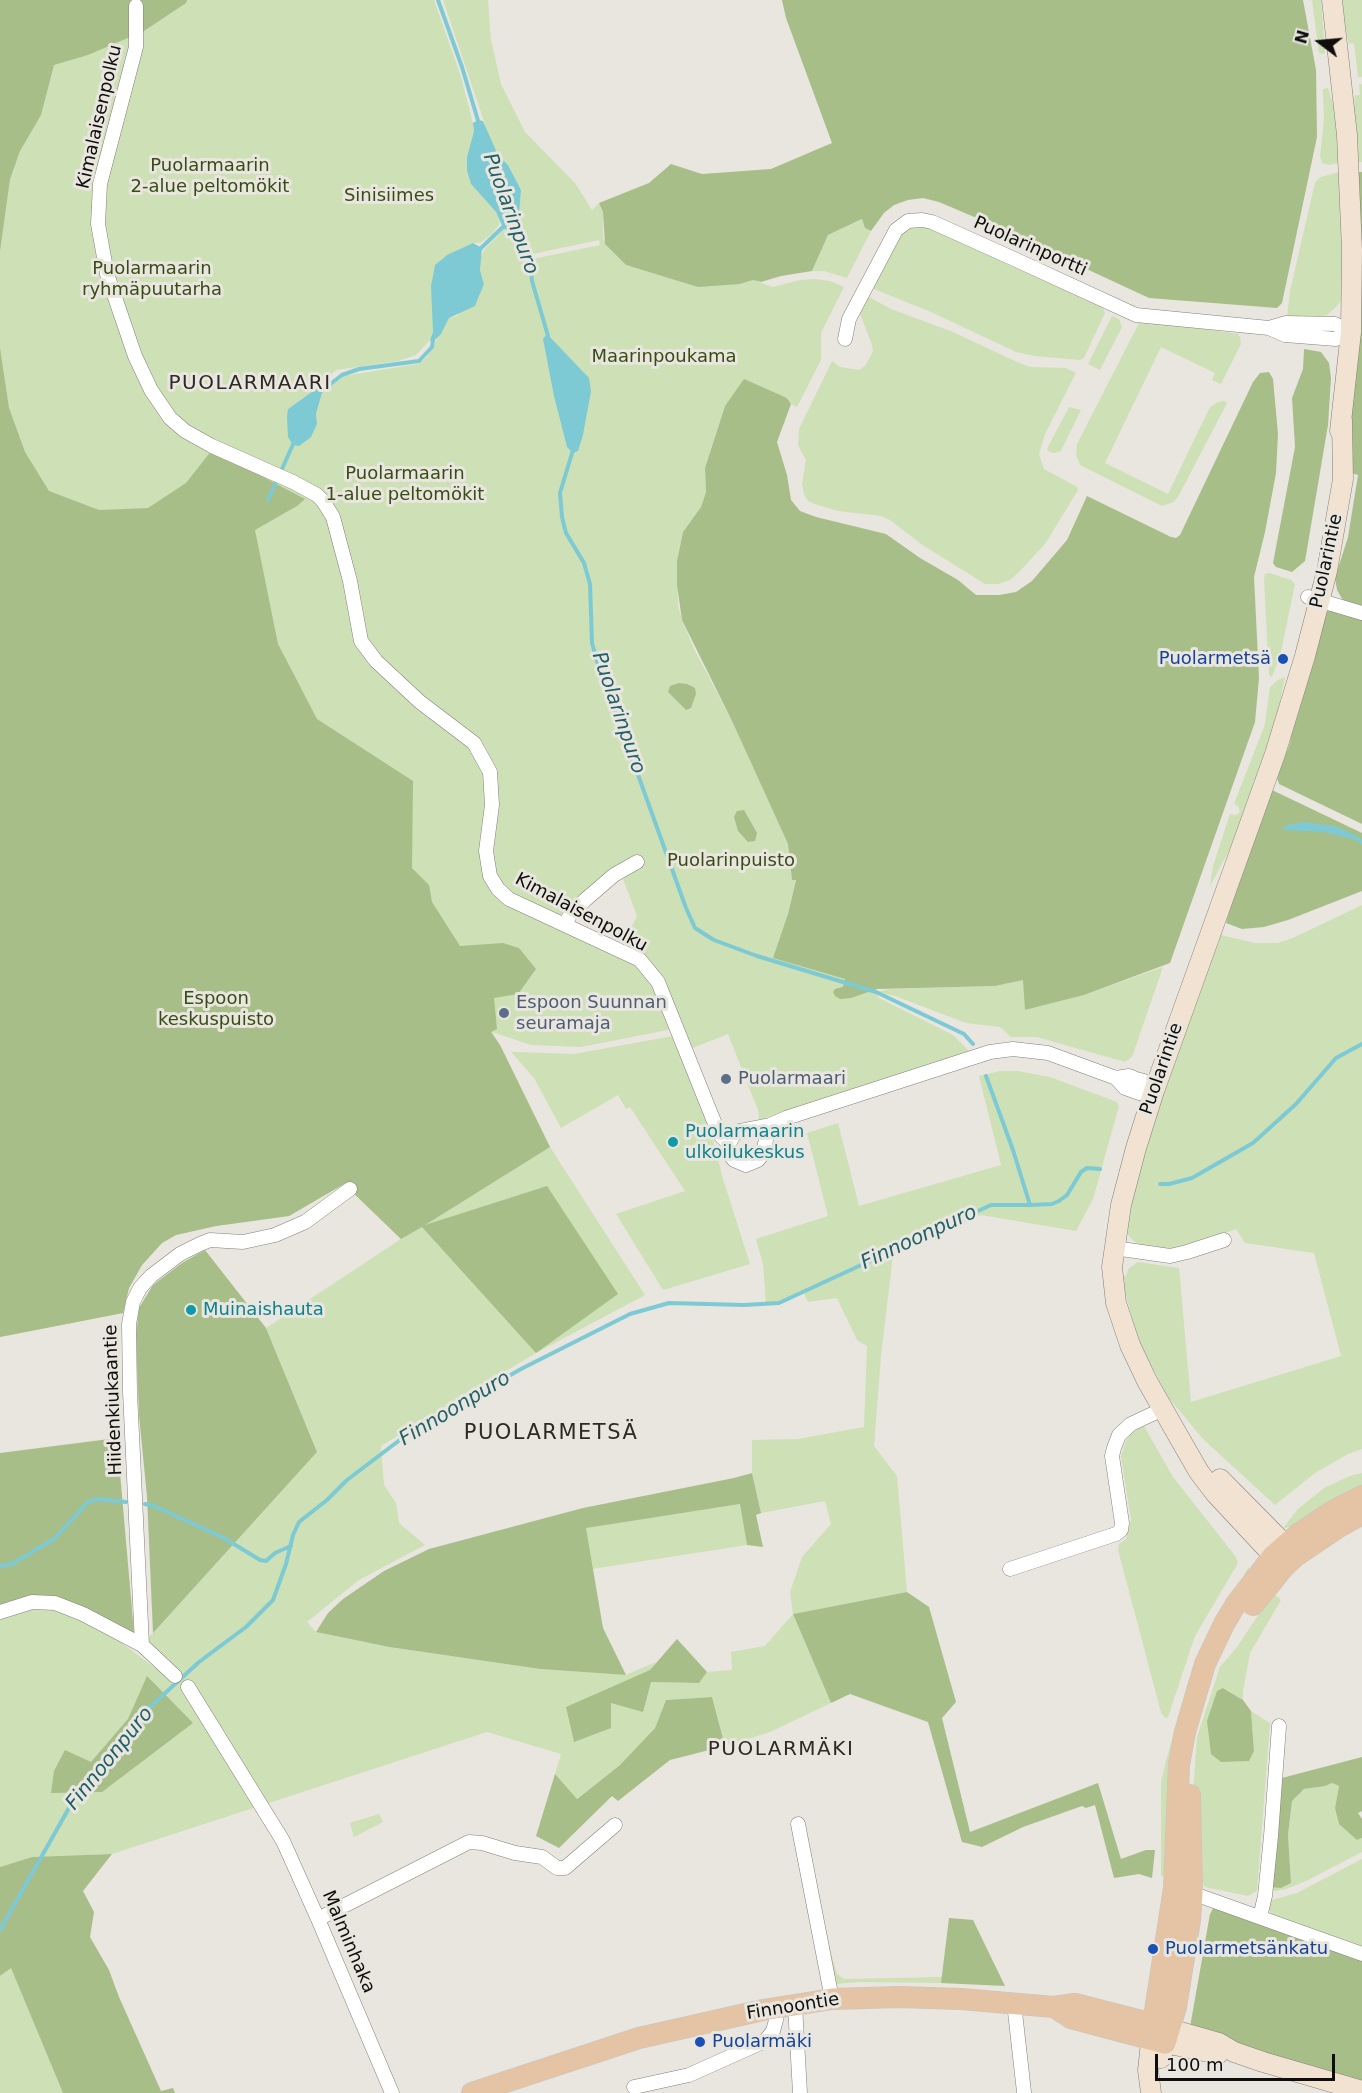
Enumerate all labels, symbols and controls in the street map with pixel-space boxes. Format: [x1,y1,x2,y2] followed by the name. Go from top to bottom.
[1290,12,1350,72] north arrow
[1291,28,1313,46] text: N
[73,43,127,191] street label: Kimalaisenpolku
[477,150,543,278] water label: Puolarinpuro
[131,155,289,198] park label: Puolarmaarin 2-alue peltomökit
[344,185,434,207] park label: Sinisiimes
[970,212,1090,282] street label: Puolarinportti
[82,258,222,300] park label: Puolarmaarin ryhmäpuutarha
[592,346,736,368] park label: Maarinpoukama
[168,372,332,396] district label: PUOLARMAARI
[326,463,484,506] park label: Puolarmaarin 1-alue peltomökit
[1306,512,1348,610] street label: Puolarintie
[1159,648,1271,670] place label: Puolarmetsä
[586,649,650,777] water label: Puolarinpuro
[1276,652,1290,666] marker: Puolarmetsä
[667,850,795,872] park label: Puolarinpuisto
[511,869,651,957] street label: Kimalaisenpolku
[158,988,274,1030] park label: Espoon keskuspuisto
[516,992,667,1034] place label: Espoon Suunnan seuramaja
[497,1006,511,1020] marker: Espoon Suunnan seuramaja
[1136,1020,1188,1118] street label: Puolarintie
[738,1068,846,1090] place label: Puolarmaari
[719,1072,733,1086] marker: Puolarmaari
[685,1121,805,1164] place label: Puolarmaarin ulkoilukeskus
[666,1135,680,1149] marker: Puolarmaarin ulkoilukeskus
[857,1201,981,1275] water label: Finnoonpuro
[203,1299,324,1321] place label: Muinaishauta
[184,1303,198,1317] marker: Muinaishauta
[101,1324,127,1476] street label: Hiidenkiukaantie
[395,1366,515,1452] water label: Finnoonpuro
[464,1421,638,1447] district label: PUOLARMETSÄ
[61,1703,159,1815] water label: Finnoonpuro
[708,1738,854,1762] district label: PUOLARMÄKI
[317,1888,379,1996] street label: Malminhaka
[1165,1938,1328,1960] place label: Puolarmetsänkatu
[1146,1942,1160,1956] marker: Puolarmetsänkatu
[745,1989,841,2025] street label: Finnoontie
[712,2031,812,2053] place label: Puolarmäki
[693,2035,707,2049] marker: Puolarmäki
[1158,2042,1338,2080] scale bar
[1166,2054,1224,2075] text: 100 m

